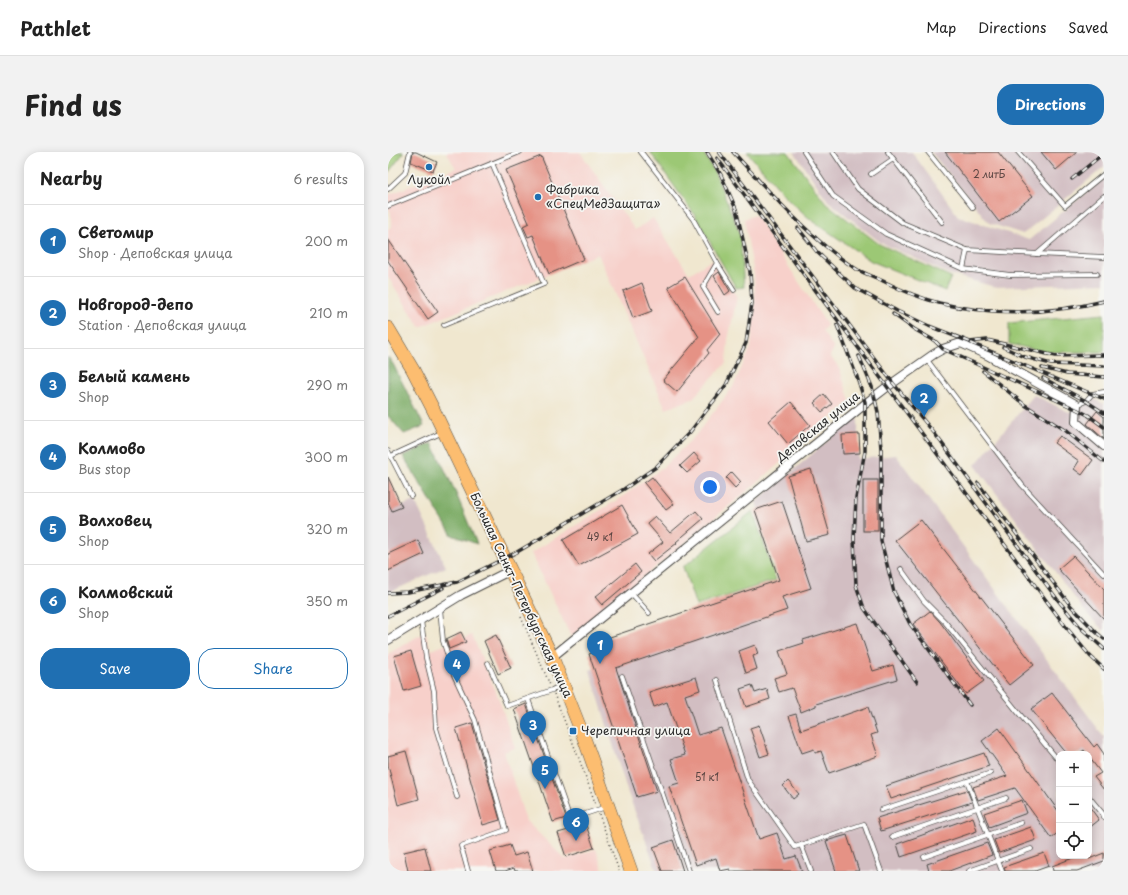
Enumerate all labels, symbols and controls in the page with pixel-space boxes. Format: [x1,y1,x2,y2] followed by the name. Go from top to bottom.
[20,14,91,42] text: Pathlet
[926,17,956,38] text: Map
[978,17,1046,38] text: Directions
[1068,17,1108,38] text: Saved
[24,83,122,126] text: Find us
[997,84,1104,125] button: Directions
[424,162,434,172] marker: Лукойл
[40,165,102,191] text: Nearby
[973,166,1006,181] house number: 2 литБ
[293,169,348,188] text: 6 results
[407,170,451,188] place label: Лукойл
[546,180,660,212] place label: Фабрика «СпецМедЗащита»
[533,192,543,202] marker: Фабрика «СпецМедЗащита»
[78,220,154,243] text: Светомир
[50,231,56,250] text: 1
[305,231,348,250] text: 200 m
[78,243,232,262] text: Shop · Деповская улица
[78,292,193,315] text: Новгород-депо
[48,303,58,322] text: 2
[309,303,348,322] text: 210 m
[78,315,247,334] text: Station · Деповская улица
[78,364,190,387] text: Белый камень
[49,375,57,394] text: 3
[307,375,348,394] text: 290 m
[911,384,937,417] pin: 2
[771,386,863,466] street label: Деповская улица
[78,387,109,406] text: Shop
[78,436,145,459] text: Колмово
[49,447,57,466] text: 4
[304,447,348,466] text: 300 m
[78,459,131,478] text: Bus stop
[700,477,720,497] your location
[466,489,578,701] street label: Большая Санкт-Петербургская улица
[78,508,152,531] text: Волховец
[49,519,57,538] text: 5
[306,519,348,538] text: 320 m
[587,529,613,544] house number: 49 к1
[78,531,109,550] text: Shop
[78,580,173,603] text: Колмовский
[48,591,58,610] text: 6
[306,591,348,610] text: 350 m
[78,603,109,622] text: Shop
[587,631,613,664] pin: 1
[40,648,190,689] button: Save
[198,648,348,689] button: Share
[444,650,470,683] pin: 4
[520,711,546,744] pin: 3
[581,721,691,739] place label: Черепичная улица
[568,726,578,736] marker: Черепичная улица
[1056,751,1092,859] map controls
[1056,751,1092,787] button: +
[532,756,558,789] pin: 5
[695,769,719,784] house number: 51 к1
[1056,787,1092,823] button: −
[563,808,589,841] pin: 6
[1056,823,1092,859] button: locate

